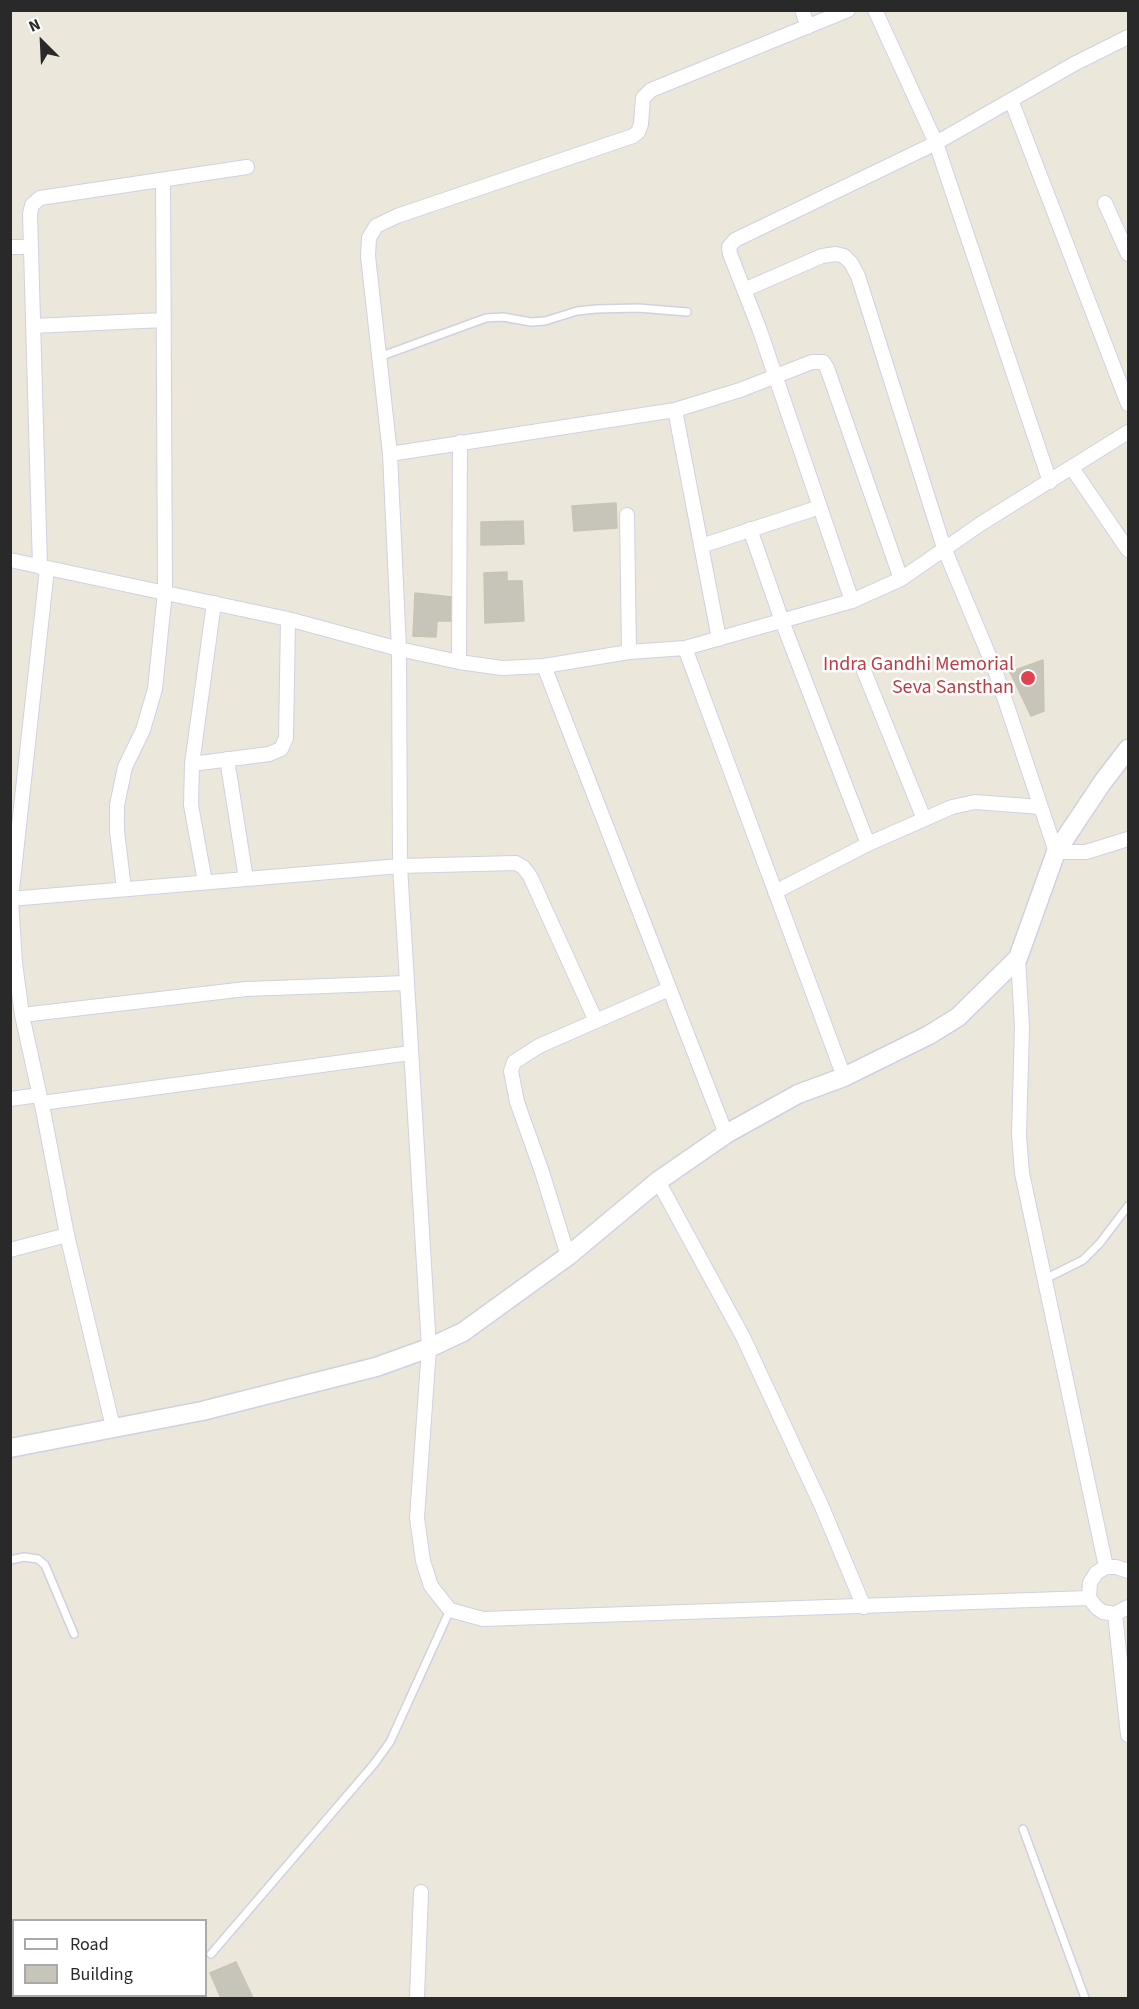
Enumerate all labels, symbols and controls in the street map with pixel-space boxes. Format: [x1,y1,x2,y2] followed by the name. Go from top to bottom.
[12,12,72,72] north arrow
[25,13,44,38] text: N
[823,654,1014,701] place label: Indra Gandhi Memorial Seva Sansthan
[1019,669,1037,687] marker: Indra Gandhi Memorial Seva Sansthan
[12,1919,207,1997] legend
[70,1932,109,1957] text: Road
[70,1962,133,1987] text: Building

